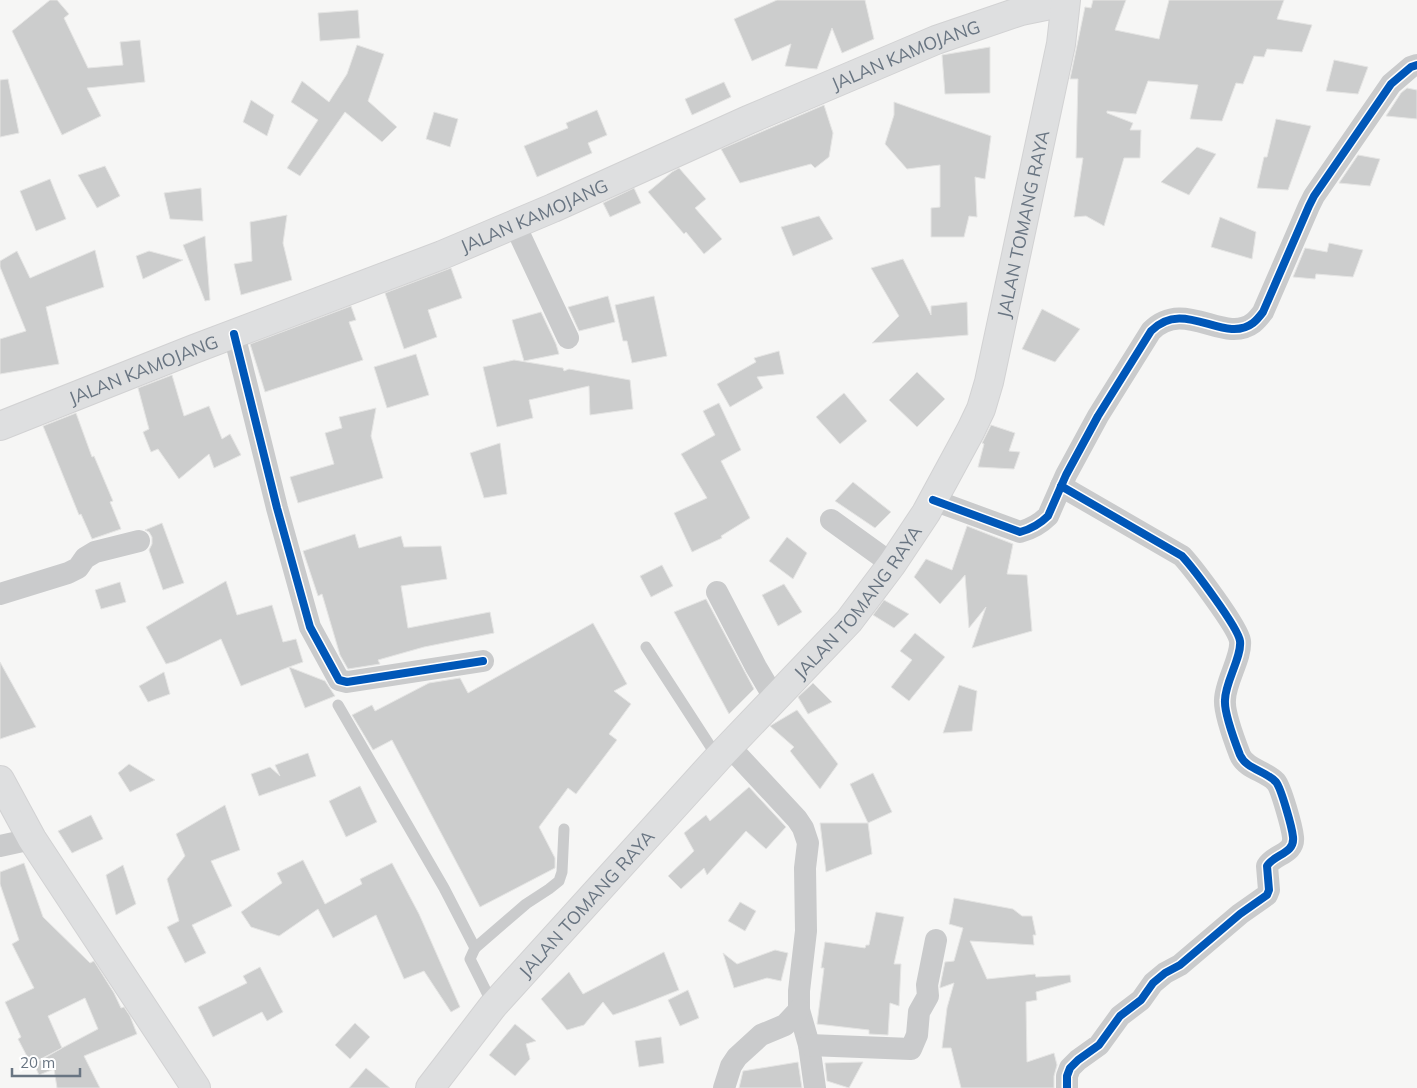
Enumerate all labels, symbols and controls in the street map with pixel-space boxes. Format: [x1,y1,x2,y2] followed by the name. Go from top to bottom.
[827,14,983,95] street label: JALAN KAMOJANG
[991,128,1054,320] street label: JALAN TOMANG RAYA
[457,173,611,258] street label: JALAN KAMOJANG
[65,330,221,409] street label: JALAN KAMOJANG
[789,521,926,684] street label: JALAN TOMANG RAYA
[513,825,659,982] street label: JALAN TOMANG RAYA
[12,1046,80,1078] scale bar
[20,1053,55,1072] text: 20 m

